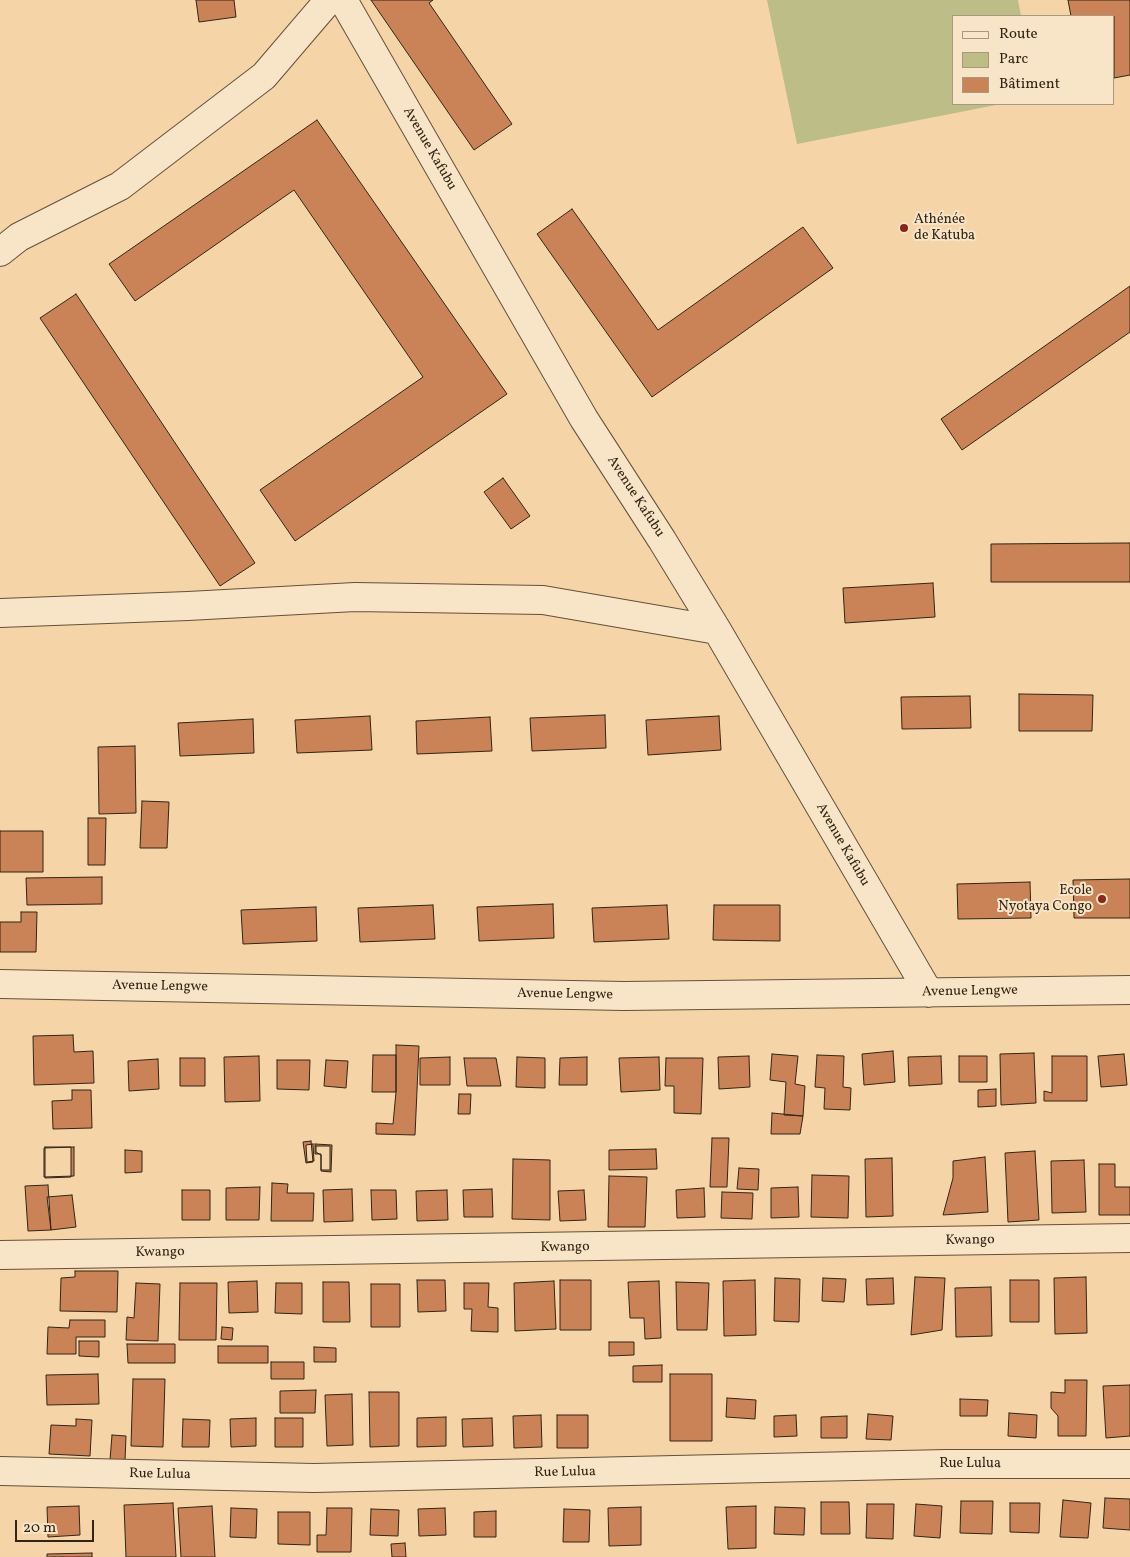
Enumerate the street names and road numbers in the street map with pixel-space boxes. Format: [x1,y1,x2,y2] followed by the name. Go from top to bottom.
[398,104,460,194] street label: Avenue Kafubu
[603,453,667,541] street label: Avenue Kafubu
[811,800,873,890] street label: Avenue Kafubu
[112,978,208,996] street label: Avenue Lengwe
[922,983,1018,1001] street label: Avenue Lengwe
[517,986,613,1004] street label: Avenue Lengwe
[945,1232,995,1250] street label: Kwango
[540,1239,590,1257] street label: Kwango
[135,1244,185,1262] street label: Kwango
[939,1456,1001,1472] street label: Rue Lulua
[534,1464,596,1482] street label: Rue Lulua
[129,1466,191,1484] street label: Rue Lulua

